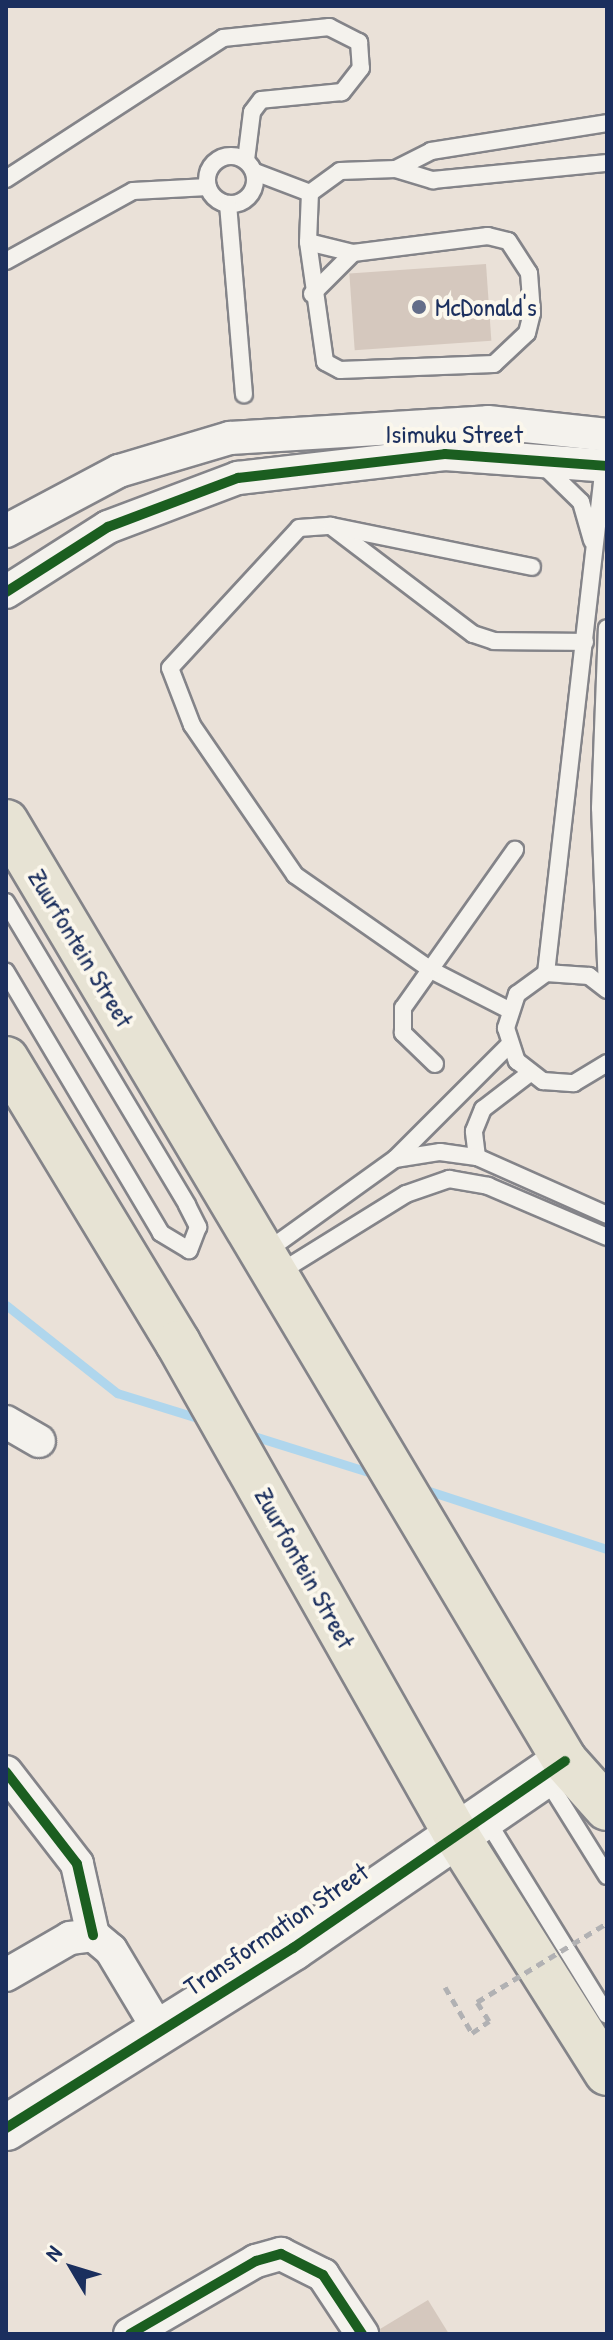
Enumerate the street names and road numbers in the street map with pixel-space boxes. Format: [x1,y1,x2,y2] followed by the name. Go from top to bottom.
[385,418,523,450] street label: Isimuku Street
[22,863,140,1033] street label: Zuurfontein Street
[248,1482,362,1654] street label: Zuurfontein Street
[178,1856,374,2002] street label: Transformation Street

